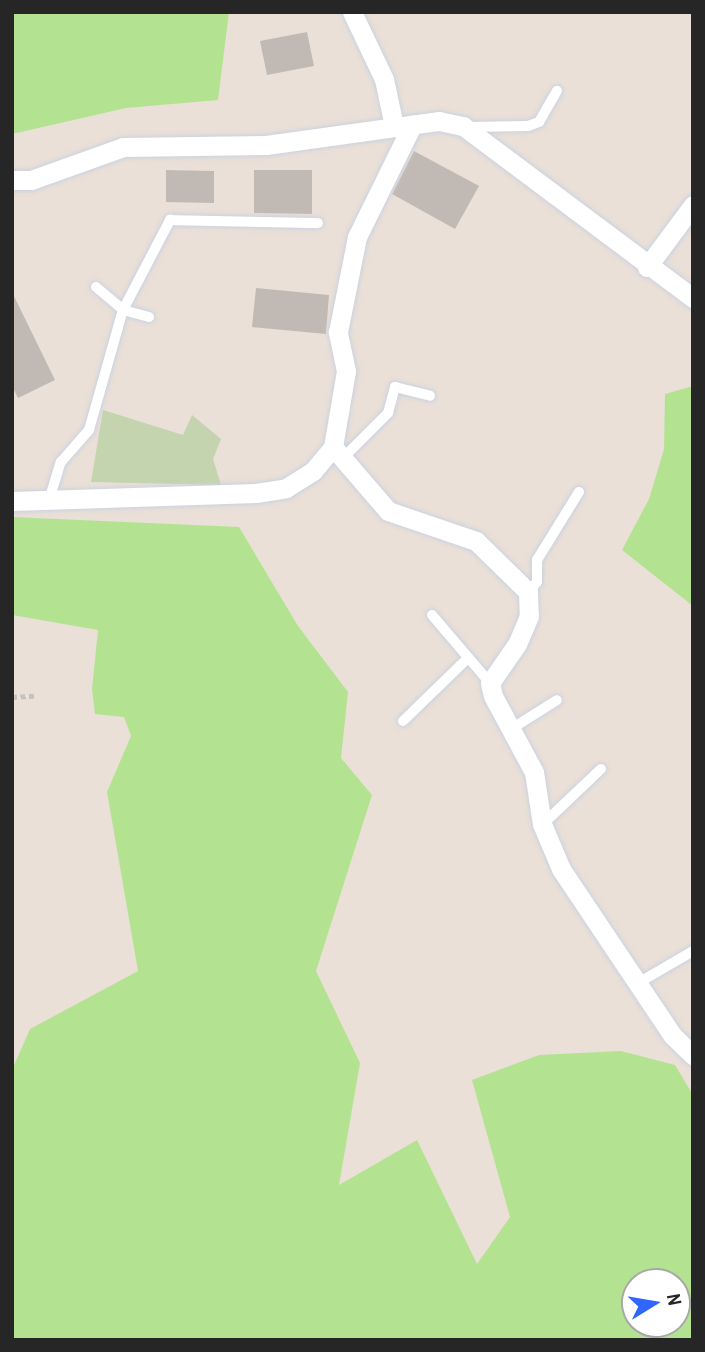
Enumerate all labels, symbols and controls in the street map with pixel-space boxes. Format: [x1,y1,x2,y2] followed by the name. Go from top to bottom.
[621,1268,691,1338] north arrow
[661,1291,688,1307] text: N

